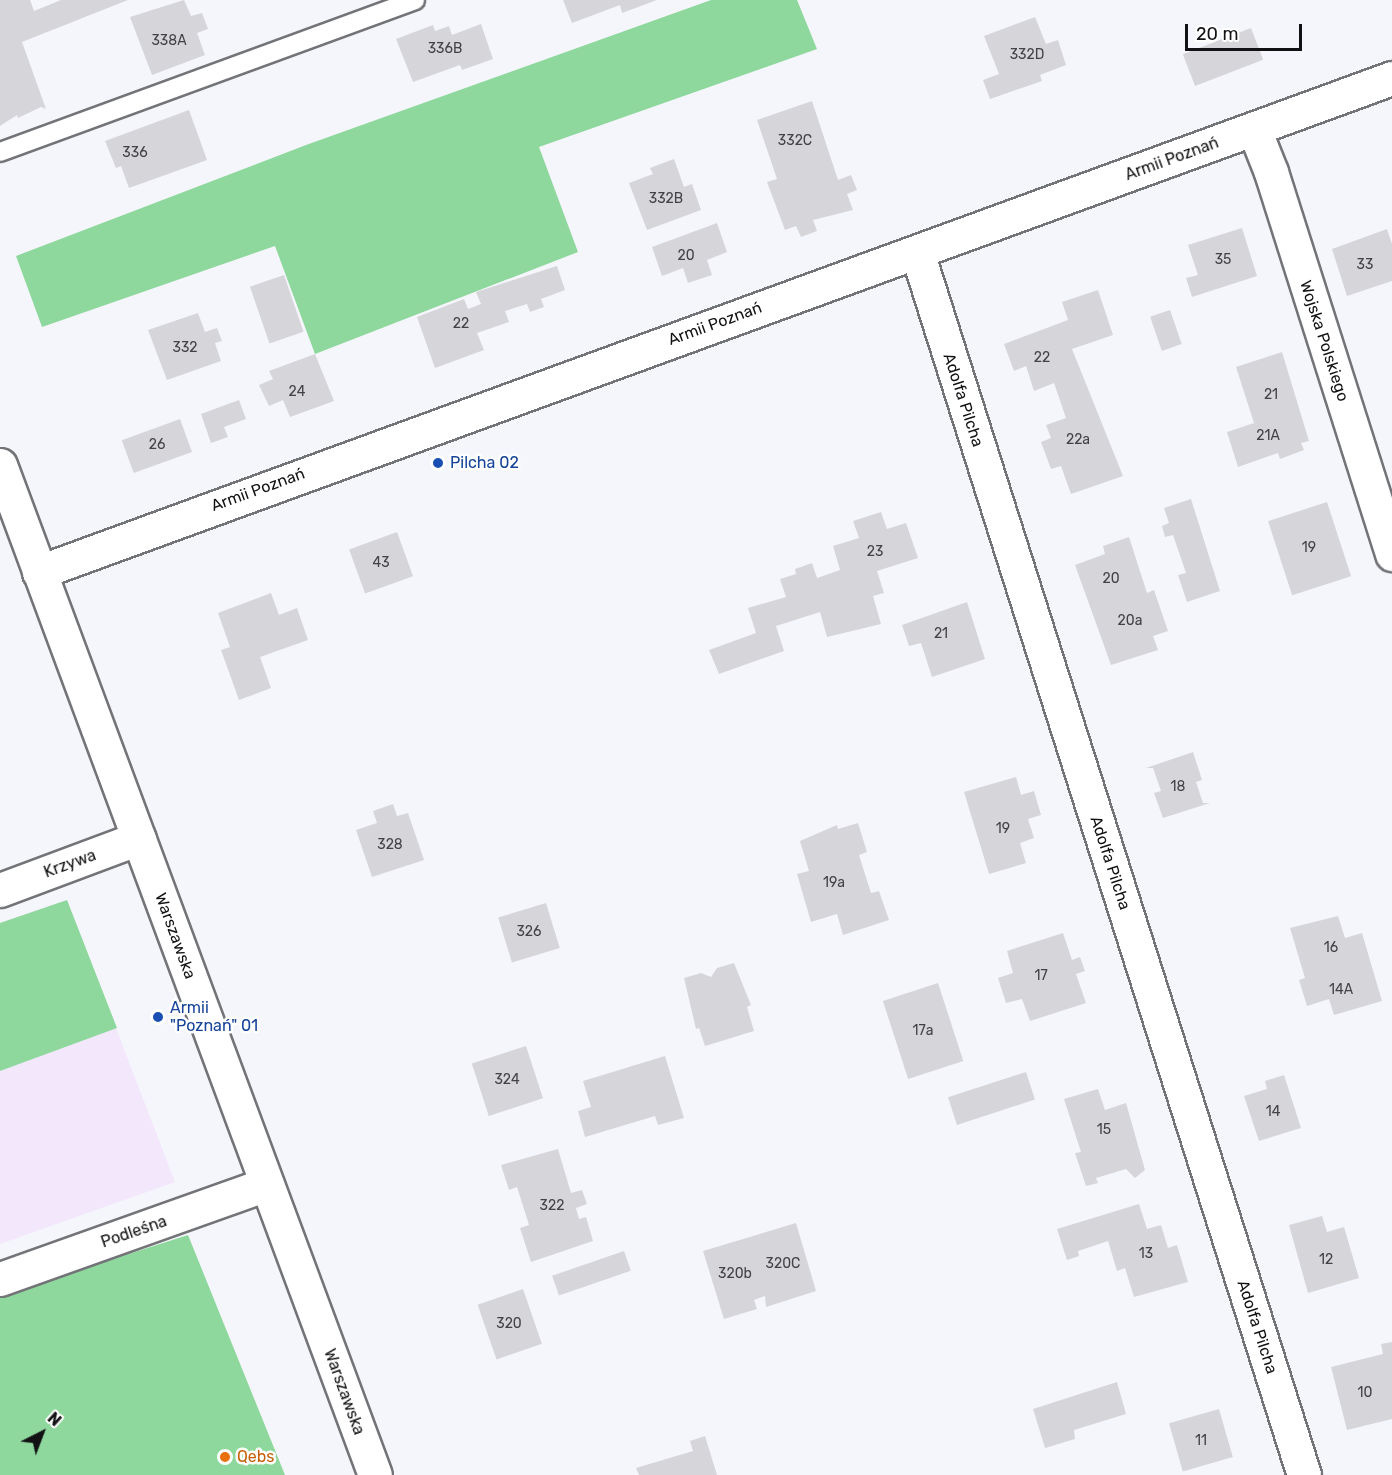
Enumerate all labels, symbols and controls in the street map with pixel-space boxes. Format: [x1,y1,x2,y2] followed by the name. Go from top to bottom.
[1188,12,1305,50] scale bar
[1196,23,1238,45] text: 20 m
[151,33,187,49] house number: 338A
[428,41,462,57] house number: 336B
[1010,47,1044,63] house number: 332D
[778,133,812,149] house number: 332C
[1123,133,1221,185] street label: Armii Poznań
[122,145,148,161] house number: 336
[649,191,683,207] house number: 332B
[677,248,695,264] house number: 20
[1215,252,1231,268] house number: 35
[1357,257,1373,273] house number: 33
[1295,278,1353,404] street label: Wojska Polskiego
[666,298,764,350] street label: Armii Poznań
[453,316,469,332] house number: 22
[172,340,198,356] house number: 332
[1034,350,1050,366] house number: 22
[939,351,987,449] street label: Adolfa Pilcha
[289,384,305,400] house number: 24
[1264,387,1278,403] house number: 21
[1256,428,1280,444] house number: 21A
[1066,432,1090,448] house number: 22a
[149,437,165,453] house number: 26
[450,453,519,473] place label: Pilcha 02
[431,456,445,470] marker: Pilcha 02
[209,464,307,516] street label: Armii Poznań
[1302,540,1316,556] house number: 19
[867,544,883,560] house number: 23
[372,555,390,571] house number: 43
[1102,571,1120,587] house number: 20
[1118,613,1142,629] house number: 20a
[934,626,948,642] house number: 21
[1171,779,1185,795] house number: 18
[1086,814,1134,912] street label: Adolfa Pilcha
[996,821,1010,837] house number: 19
[377,837,403,853] house number: 328
[41,846,99,882] street label: Krzywa
[823,875,845,891] house number: 19a
[151,890,199,982] street label: Warszawska
[516,924,542,940] house number: 326
[1324,940,1338,956] house number: 16
[1034,968,1048,984] house number: 17
[1329,982,1353,998] house number: 14A
[170,998,258,1036] place label: Armii "Poznań" 01
[151,1010,165,1024] marker: Armii "Poznań" 01
[913,1023,933,1039] house number: 17a
[494,1072,520,1088] house number: 324
[1266,1104,1280,1120] house number: 14
[1097,1122,1111,1138] house number: 15
[540,1198,564,1214] house number: 322
[99,1212,169,1252] street label: Podleśna
[1139,1246,1153,1262] house number: 13
[1319,1252,1333,1268] house number: 12
[766,1256,800,1272] house number: 320C
[718,1266,752,1282] house number: 320b
[1233,1278,1281,1376] street label: Adolfa Pilcha
[496,1316,522,1332] house number: 320
[320,1346,368,1438] street label: Warszawska
[1358,1385,1372,1401] house number: 10
[12,1403,72,1463] north arrow
[44,1408,65,1430] text: N
[1195,1433,1207,1449] house number: 11
[237,1447,274,1467] place label: Qebs
[218,1450,232,1464] marker: Qebs

